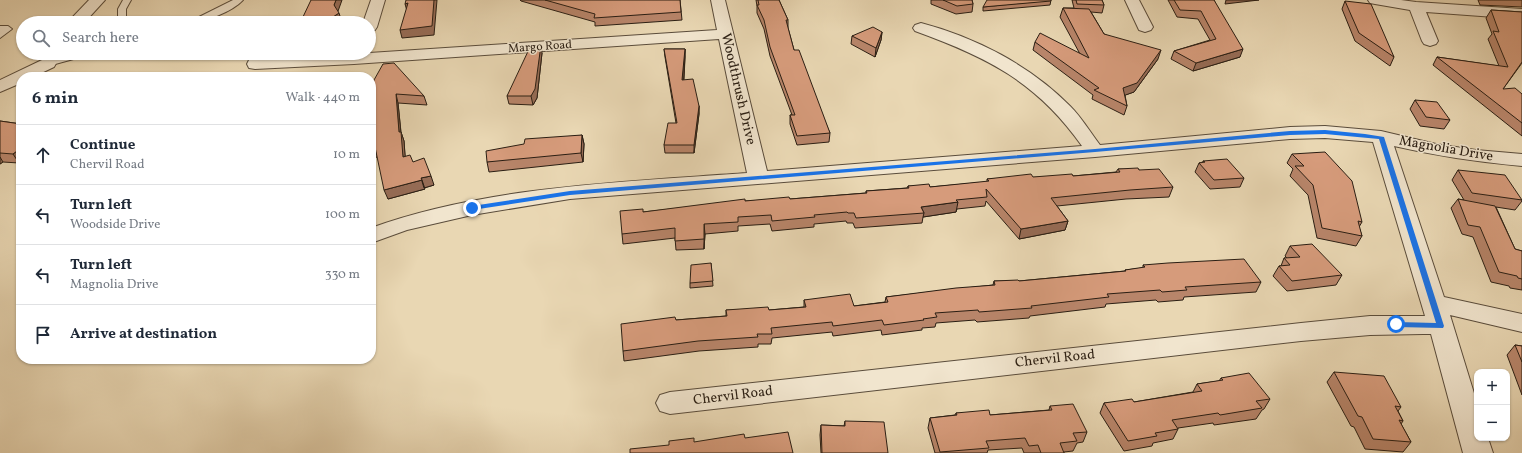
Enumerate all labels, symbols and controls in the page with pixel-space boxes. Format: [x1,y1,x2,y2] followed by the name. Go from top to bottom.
[16,16,376,60] search box
[30,27,52,49] icon: search
[62,28,139,49] text: Search here
[716,31,760,147] street label: Woodthrush Drive
[507,37,573,57] street label: Margo Road
[32,87,78,110] text: 6 min
[285,89,360,107] text: Walk · 440 m
[1397,131,1495,167] street label: Magnolia Drive
[70,135,135,156] text: Continue
[32,144,54,166] icon: ahead
[333,146,360,164] text: 10 m
[70,156,144,174] text: Chervil Road
[70,195,132,216] text: Turn left
[463,199,481,217] route end
[32,204,54,226] icon: left
[325,206,360,224] text: 100 m
[70,216,160,234] text: Woodside Drive
[70,255,132,276] text: Turn left
[32,264,54,286] icon: left
[325,266,360,284] text: 330 m
[70,276,158,294] text: Magnolia Drive
[1387,315,1405,333] route start
[32,324,54,346] icon: arrive
[70,324,217,345] text: Arrive at destination
[1014,345,1096,373] street label: Chervil Road
[1474,369,1510,441] map controls
[1474,369,1510,405] button: +
[692,382,774,410] street label: Chervil Road
[1474,405,1510,441] button: −

